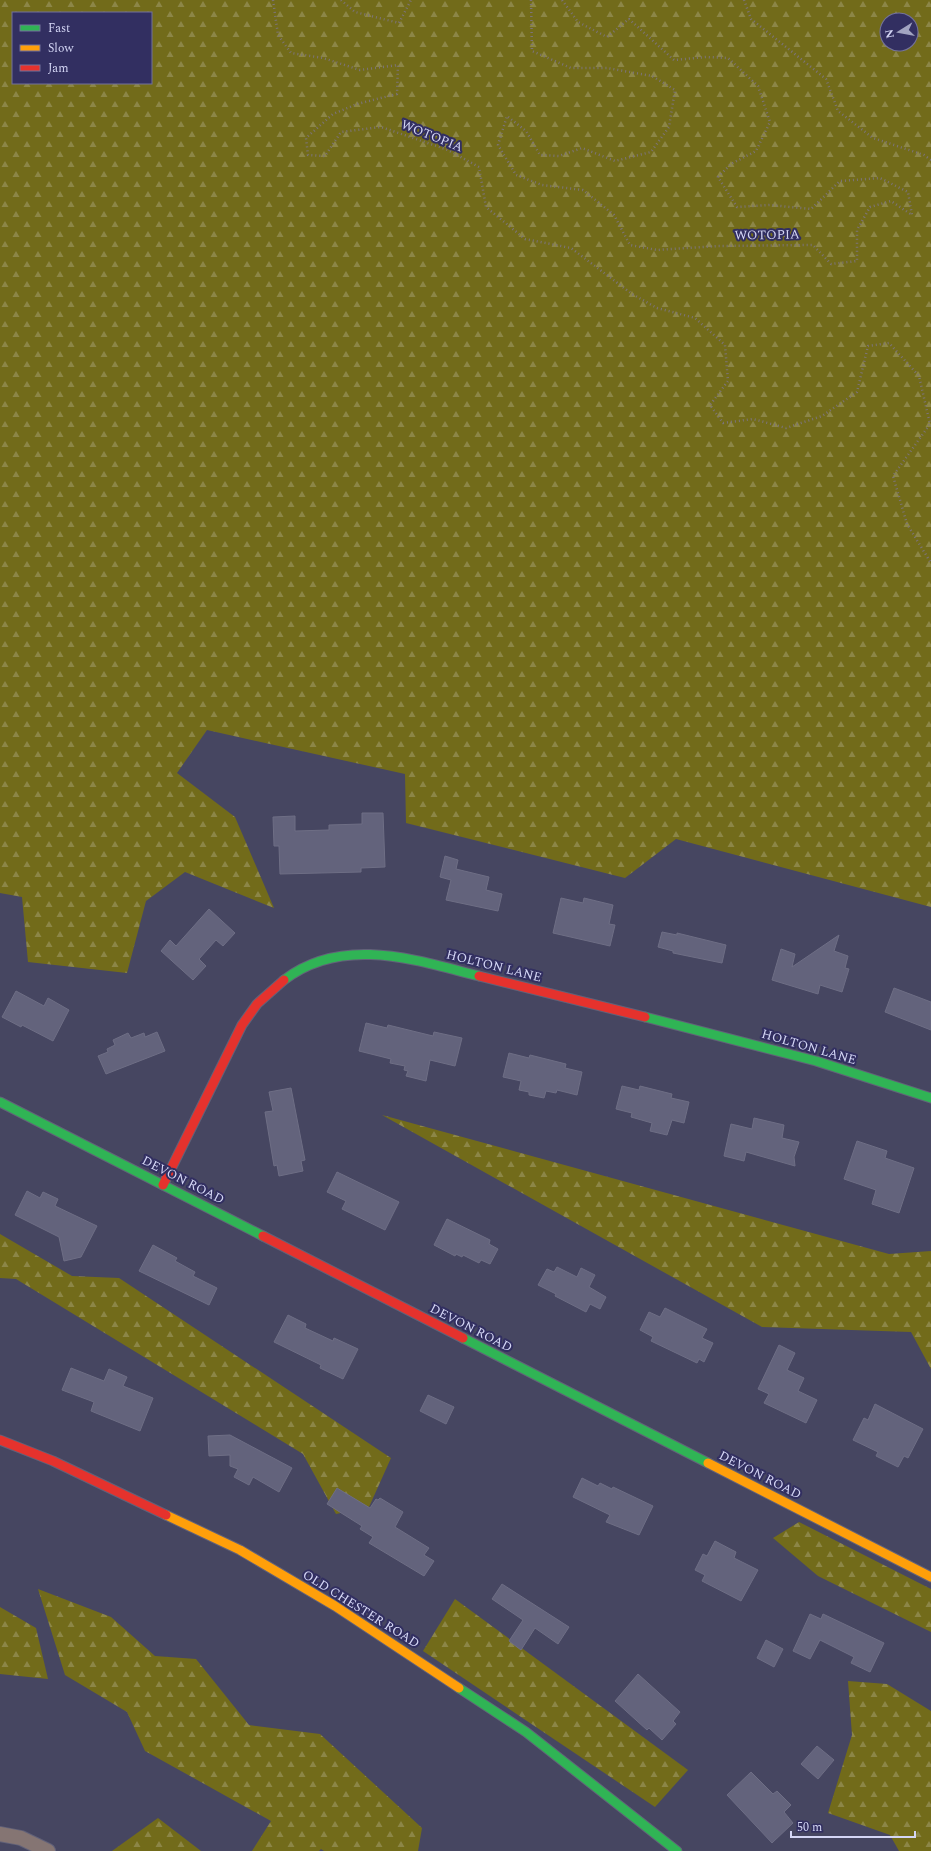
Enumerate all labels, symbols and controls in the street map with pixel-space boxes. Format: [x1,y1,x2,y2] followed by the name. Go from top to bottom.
[12,12,152,84] legend
[879,12,919,52] north arrow
[48,19,70,38] text: Fast
[880,28,899,40] text: N
[48,39,74,58] text: Slow
[48,59,69,78] text: Jam
[398,114,466,158] street label: WOTOPIA
[734,224,800,246] street label: WOTOPIA
[444,944,544,988] street label: HOLTON LANE
[759,1024,859,1070] street label: HOLTON LANE
[138,1151,228,1209] street label: DEVON ROAD
[426,1299,516,1357] street label: DEVON ROAD
[715,1446,805,1504] street label: DEVON ROAD
[299,1565,423,1653] street label: OLD CHESTER ROAD
[791,1813,915,1839] scale bar
[797,1818,822,1837] text: 50 m

